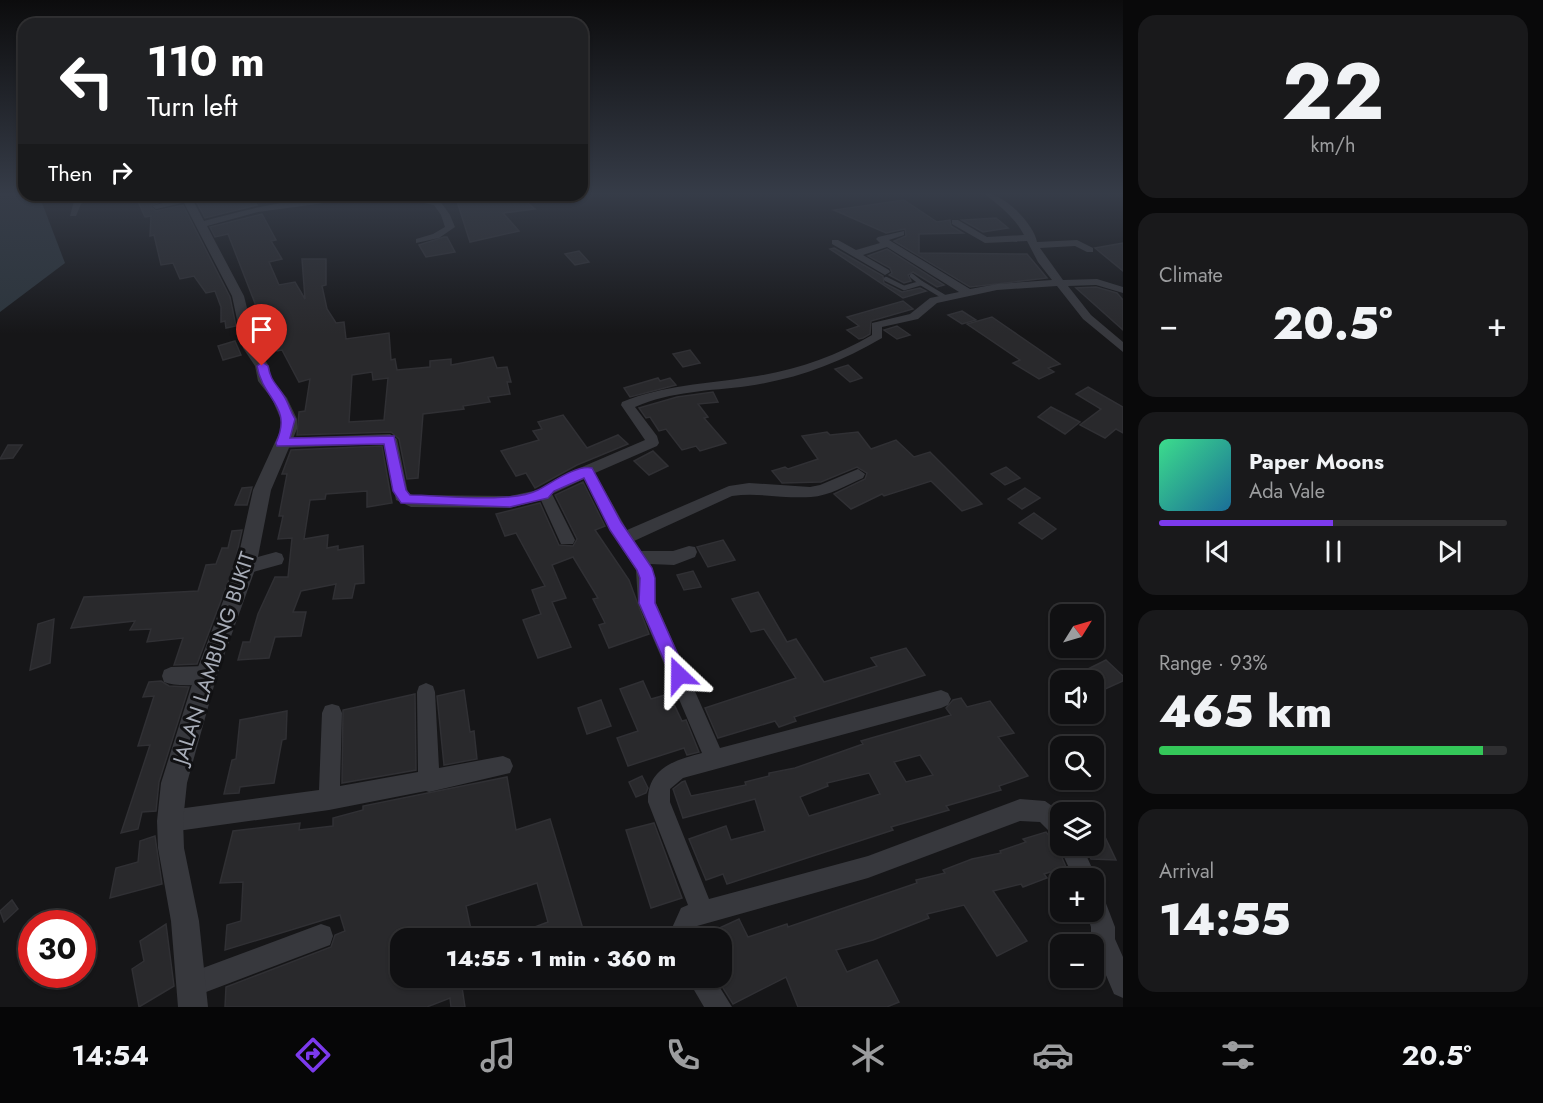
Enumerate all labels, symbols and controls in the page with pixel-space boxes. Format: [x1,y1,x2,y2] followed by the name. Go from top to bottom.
[147,31,265,92] text: 110 m
[1282,36,1384,148] text: 22
[48,42,126,120] icon: left
[147,87,237,126] text: Turn left
[1310,131,1356,160] text: km/h
[105,156,138,189] icon: right
[48,157,93,189] text: Then
[1159,261,1223,290] text: Climate
[1273,291,1393,356] text: 20.5°
[1159,301,1178,348] text: −
[1487,301,1507,348] text: +
[236,304,287,366] pin
[245,313,278,346] icon: arrive
[1249,445,1384,477] text: Paper Moons
[1249,477,1325,506] text: Ada Vale
[1201,535,1234,568] icon: previous
[1317,535,1350,568] icon: pause
[1433,535,1466,568] icon: next
[165,548,263,771] street label: JALAN LAMBUNG BUKIT
[1050,604,1104,658] north arrow
[1050,604,1104,988] map controls
[647,643,711,707] position arrow
[1159,649,1267,678] text: Range · 93%
[1050,670,1104,724] button: sound
[1159,679,1332,744] text: 465 km
[1050,736,1104,790] button: search
[1050,802,1104,856] button: layers
[1159,857,1214,886] text: Arrival
[1050,868,1104,922] button: +
[1159,887,1291,952] text: 14:55
[18,910,96,988] speed limit sign: 30
[1050,934,1104,988] button: −
[446,942,676,974] text: 14:55 · 1 min · 360 m
[292,1034,334,1076] icon: directions
[477,1034,519,1076] icon: music
[662,1034,704,1076] icon: phone
[847,1034,889,1076] icon: climate
[1032,1034,1074,1076] icon: car
[1217,1034,1259,1076] icon: filters
[71,1036,149,1075] text: 14:54
[1402,1036,1471,1075] text: 20.5°

